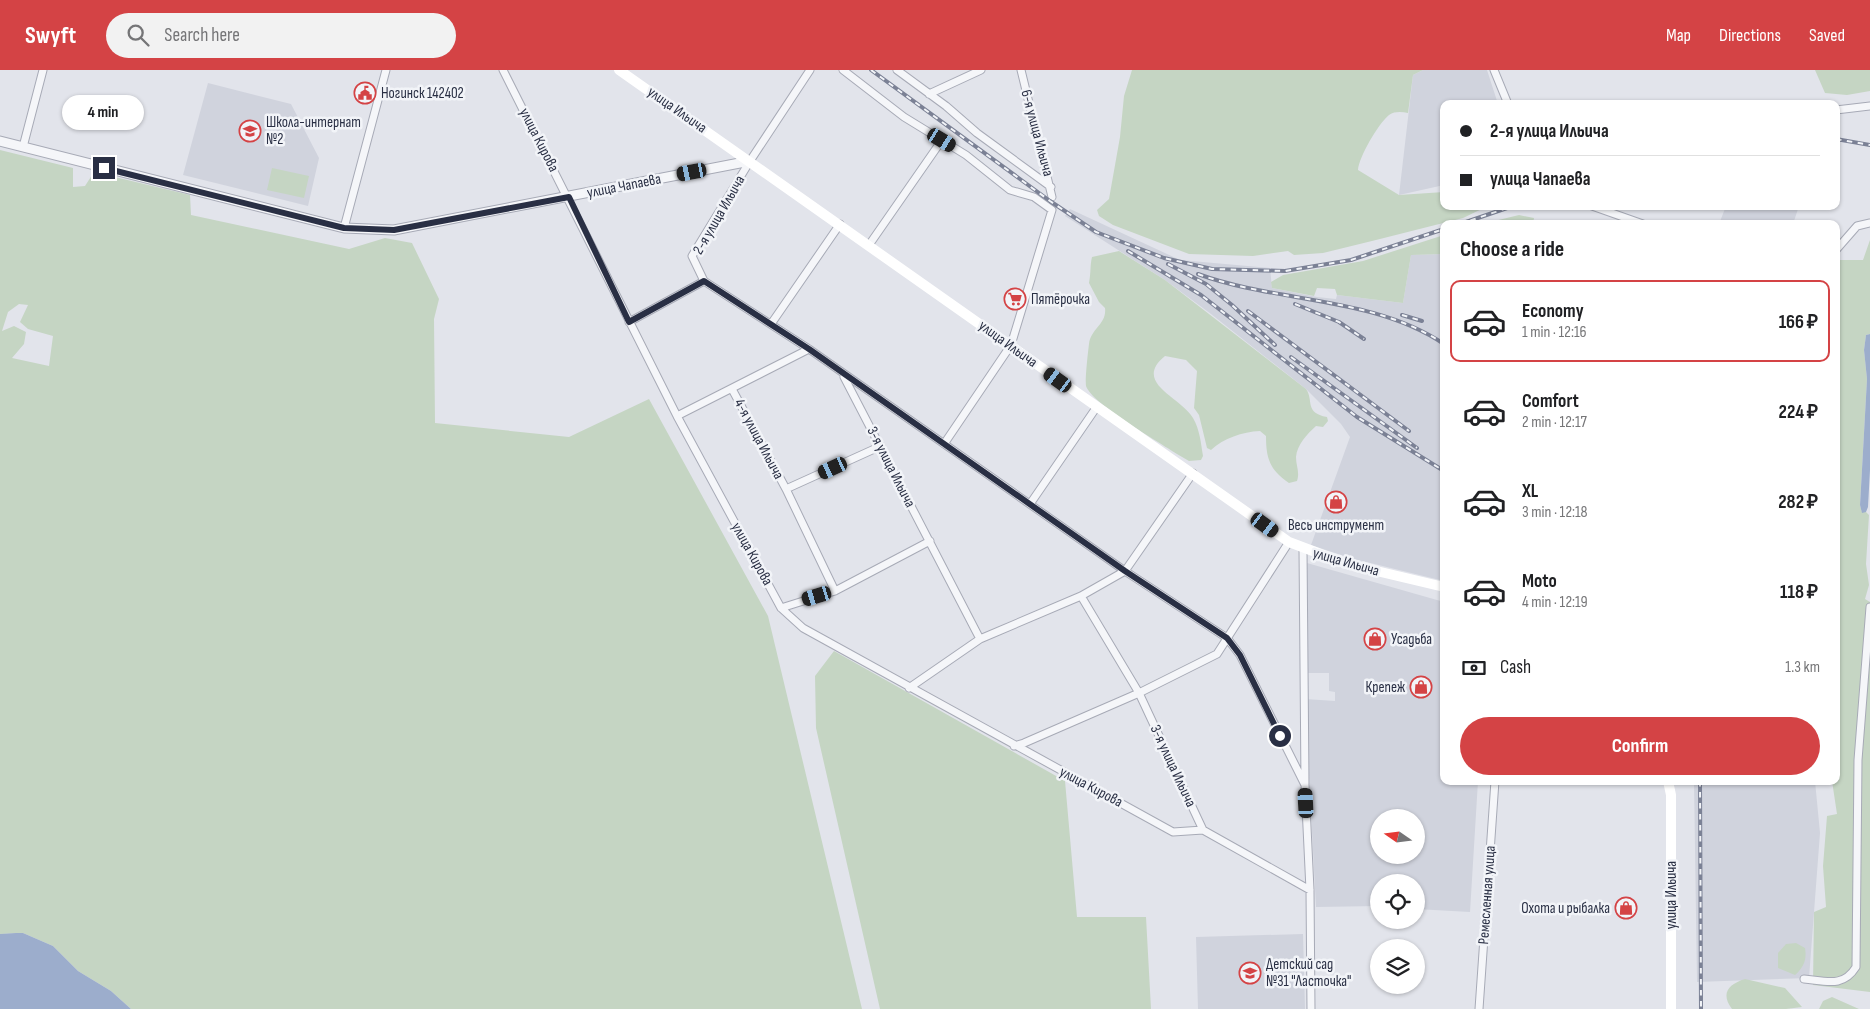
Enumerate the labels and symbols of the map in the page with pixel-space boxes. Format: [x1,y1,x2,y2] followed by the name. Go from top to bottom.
[353,81,377,105] public building icon: Ногинск 142402
[644,83,711,137] street label: улица Ильича
[381,84,464,103] place label: Ногинск 142402
[1016,88,1058,178] street label: 6-я улица Ильича
[63,96,145,131] callout: 4 min
[515,105,563,175] street label: улица Кирова
[266,113,361,149] place label: Школа-интернат №2
[238,119,262,143] school or university icon: Школа-интернат №2
[925,126,958,154] car
[93,157,115,179] route end
[675,162,708,182] car
[585,169,663,202] street label: улица Чапаева
[689,172,749,258] street label: 2-я улица Ильича
[1003,287,1027,311] supermarket icon: Пятёрочка
[1031,290,1090,309] place label: Пятёрочка
[975,316,1041,372] street label: улица Ильича
[1041,365,1074,395] car
[730,396,788,483] street label: 4-я улица Ильича
[862,423,920,511] street label: 3-я улица Ильича
[816,455,849,481] car
[1324,490,1348,514] shop icon: Весь инструмент
[1248,510,1281,540] car
[1288,516,1384,535] place label: Весь инструмент
[727,519,777,589] street label: улица Кирова
[1311,543,1382,581] street label: улица Ильича
[800,584,833,608] car
[1363,627,1387,651] shop icon: Усадьба
[1391,630,1432,649] place label: Усадьба
[1409,675,1433,699] shop icon: Крепеж
[1366,678,1405,697] place label: Крепеж
[1146,722,1200,810] street label: 3-я улица Ильича
[1269,725,1291,747] route start
[1056,762,1126,812] street label: улица Кирова
[1297,788,1314,818] car
[1370,809,1425,864] north arrow
[1474,845,1500,945] street label: Ремесленная улица
[1662,861,1681,929] street label: улица Ильича
[1614,896,1638,920] shop icon: Охота и рыбалка
[1521,899,1610,918] place label: Охота и рыбалка
[1266,955,1351,991] place label: Детский сад №31 "Ласточка"
[1238,961,1262,985] school or university icon: Детский сад №31 "Ласточка"

